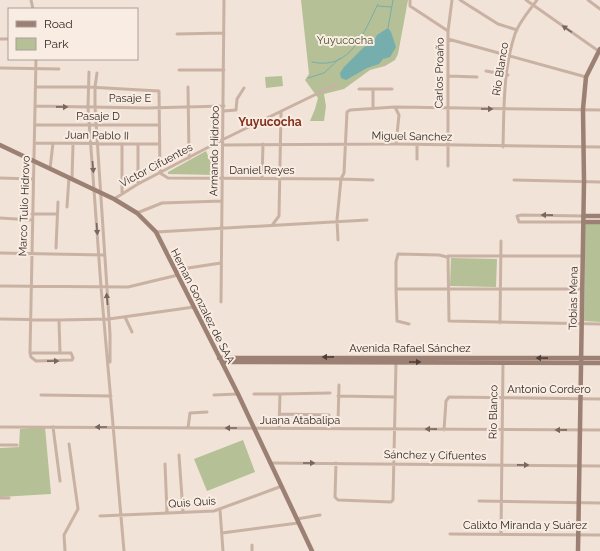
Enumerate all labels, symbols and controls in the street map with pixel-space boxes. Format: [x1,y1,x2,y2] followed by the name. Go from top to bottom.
[8,8,138,60] legend
[44,17,73,31] text: Road
[562,25,572,33] one-way arrow
[317,34,373,47] park label: Yuyucocha
[44,37,69,51] text: Park
[432,37,447,109] street label: Carlos Proaño
[490,41,511,97] street label: Río Blanco
[109,92,152,105] street label: Pasaje E
[56,103,68,110] one-way arrow
[207,105,222,197] street label: Armando Hidrobo
[481,106,494,112] one-way arrow
[76,110,120,123] street label: Pasaje D
[238,115,302,129] district label: Yuyucocha
[65,128,129,143] street label: Juan Pablo II
[372,129,453,144] street label: Miguel Sanchez
[118,141,195,190] street label: Victor Cifuentes
[16,155,33,257] street label: Marco Tulio Hidrovo
[90,161,97,174] one-way arrow
[229,164,295,177] street label: Daniel Reyes
[540,212,553,218] one-way arrow
[94,223,101,235] one-way arrow
[168,247,237,366] street label: Hernan Gonzalez de SAA
[566,266,581,330] street label: Tobias Mena
[104,293,111,306] one-way arrow
[349,342,471,355] street label: Avenida Rafael Sánchez
[321,354,334,360] one-way arrow
[535,355,548,361] one-way arrow
[47,357,59,364] one-way arrow
[409,359,421,366] one-way arrow
[507,383,591,396] street label: Antonio Cordero
[487,384,500,439] street label: Río Blanco
[260,414,340,427] street label: Juana Atabalipa
[94,424,107,430] one-way arrow
[224,425,237,431] one-way arrow
[424,426,437,432] one-way arrow
[554,427,567,433] one-way arrow
[384,448,486,463] street label: Sánchez y Cifuentes
[303,460,316,466] one-way arrow
[517,462,530,468] one-way arrow
[168,494,216,511] street label: Quis Quis
[463,519,588,532] street label: Calixto Miranda y Suárez

